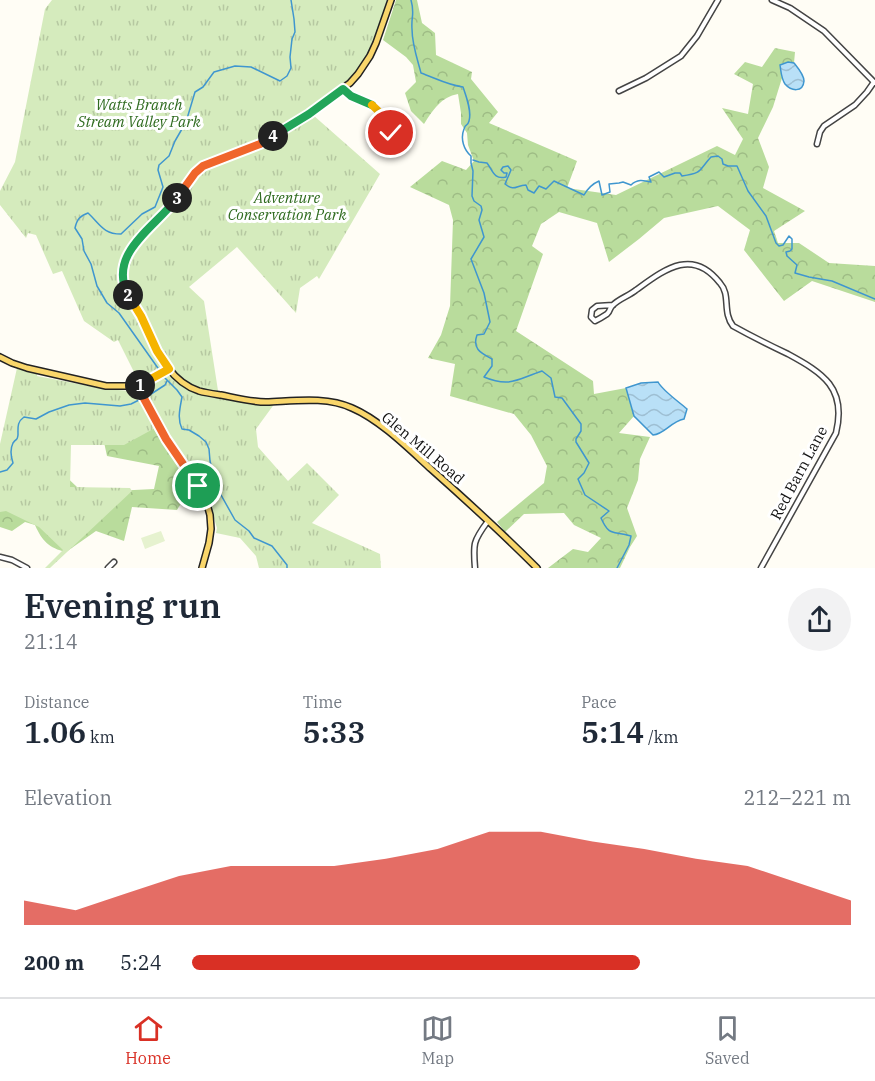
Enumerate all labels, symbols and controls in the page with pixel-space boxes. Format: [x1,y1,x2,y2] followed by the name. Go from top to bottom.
[76,95,201,131] park label: Watts Branch Stream Valley Park
[365,107,416,158] pin
[374,116,407,149] icon: check
[258,121,288,151] pin: 4
[268,126,278,146] text: 4
[162,183,192,213] pin: 3
[172,188,182,208] text: 3
[228,188,346,224] park label: Adventure Conservation Park
[113,280,143,310] pin: 2
[123,285,133,305] text: 2
[125,370,155,400] pin: 1
[135,375,145,395] text: 1
[378,407,469,488] street label: Glen Mill Road
[766,423,831,523] street label: Red Barn Lane
[172,460,223,511] pin
[181,469,214,502] icon: arrive
[24,584,221,627] text: Evening run
[788,588,851,651] button: share
[24,628,78,655] text: 21:14
[24,692,89,712] text: Distance
[303,692,342,712] text: Time
[581,692,617,712] text: Pace
[24,712,86,751] text: 1.06
[303,712,366,751] text: 5:33
[581,712,644,751] text: 5:14
[86,727,115,747] text: km
[644,727,678,747] text: /km
[24,784,112,811] text: Elevation
[744,784,851,811] text: 212–221 m
[24,949,84,976] text: 200 m
[120,949,162,976] text: 5:24
[125,1012,171,1068] tab: Home
[421,1012,454,1068] tab: Map
[705,1012,750,1068] tab: Saved

